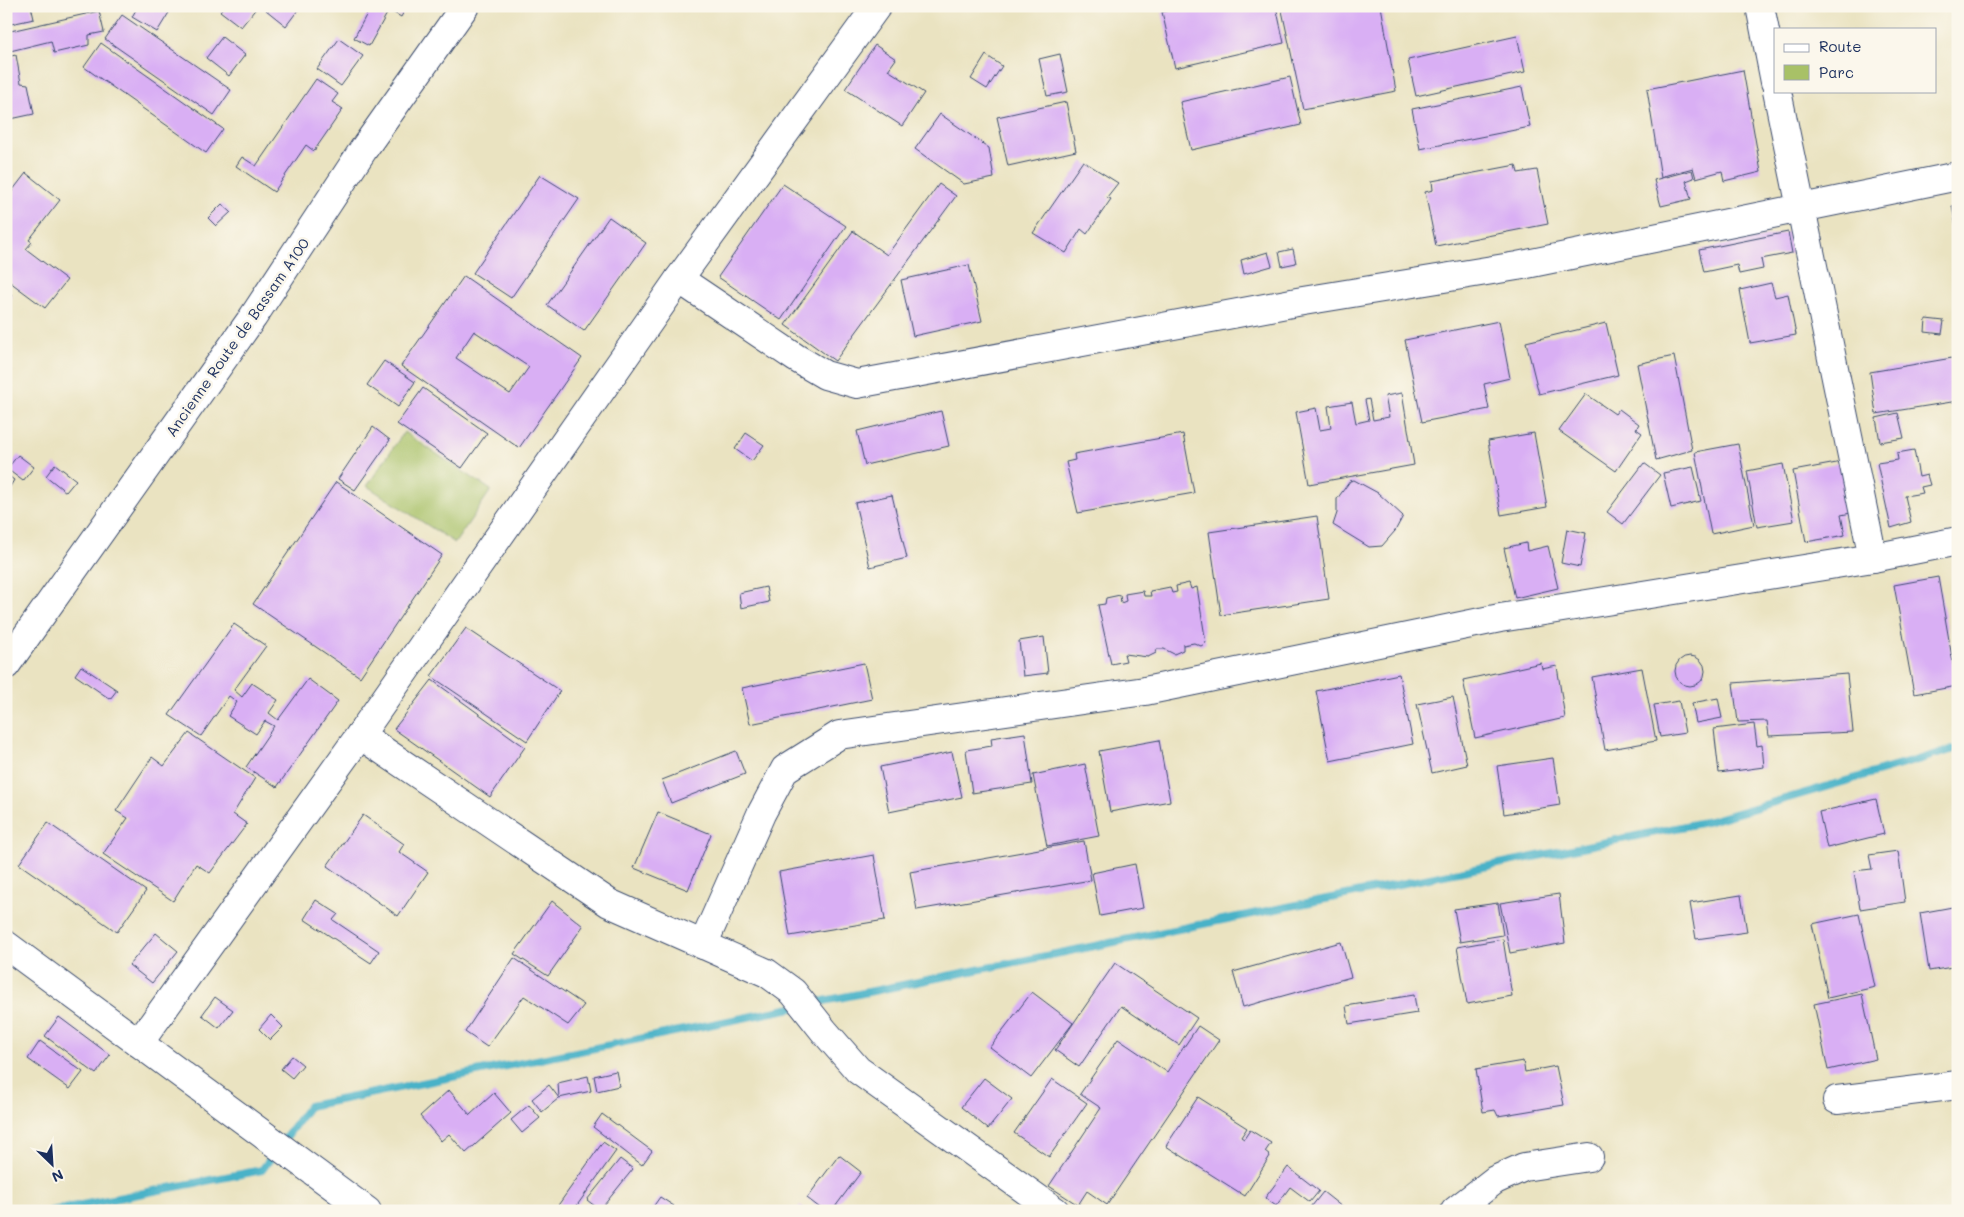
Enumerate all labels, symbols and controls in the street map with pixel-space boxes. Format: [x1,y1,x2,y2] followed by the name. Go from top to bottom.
[1774,28,1936,92] legend
[1819,36,1862,56] text: Route
[1819,62,1854,82] text: Parc
[161,234,313,440] street label: Ancienne Route de Bassam A100
[28,1140,78,1190] north arrow
[49,1165,67,1187] text: N

